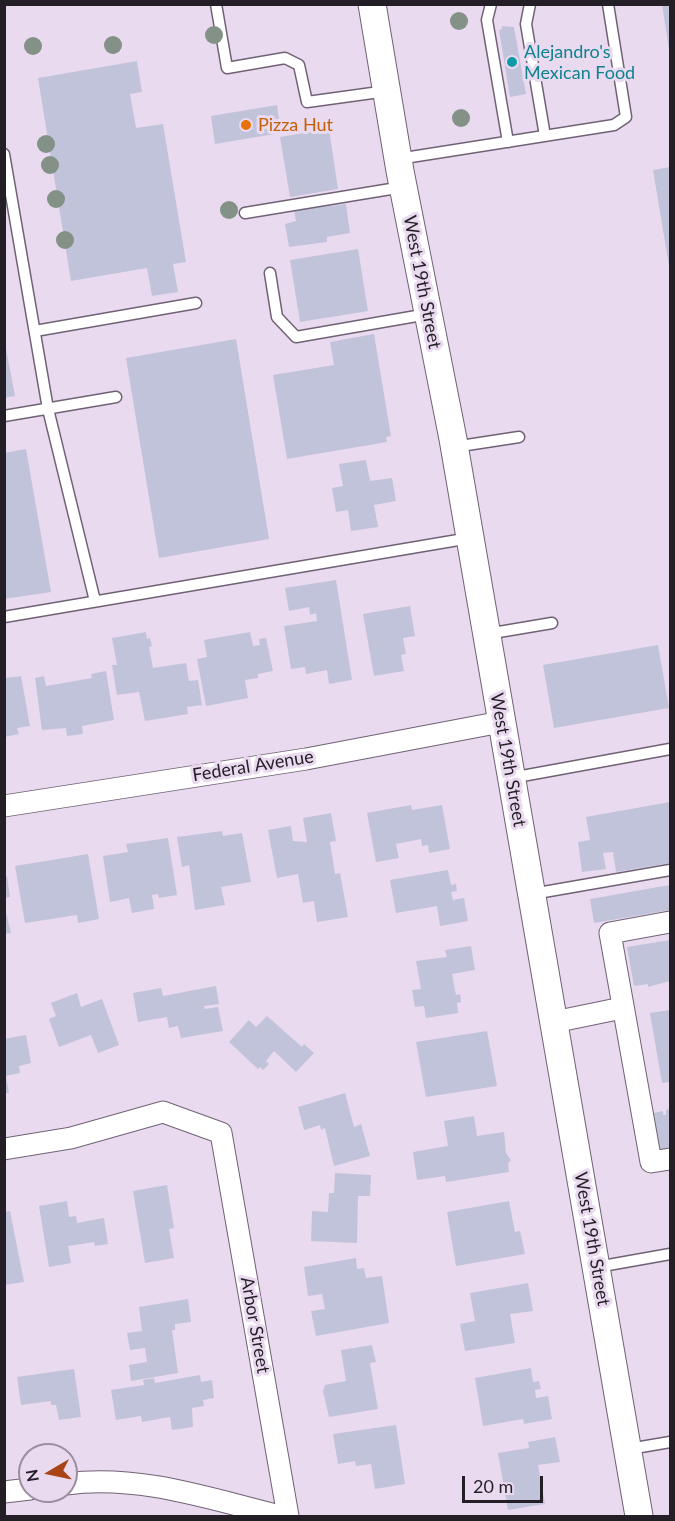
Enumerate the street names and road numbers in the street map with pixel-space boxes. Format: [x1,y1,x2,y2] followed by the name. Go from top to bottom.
[398,214,446,350] street label: West 19th Street
[486,691,530,829] street label: West 19th Street
[191,746,315,786] street label: Federal Avenue
[570,1170,614,1308] street label: West 19th Street
[236,1275,274,1375] street label: Arbor Street

